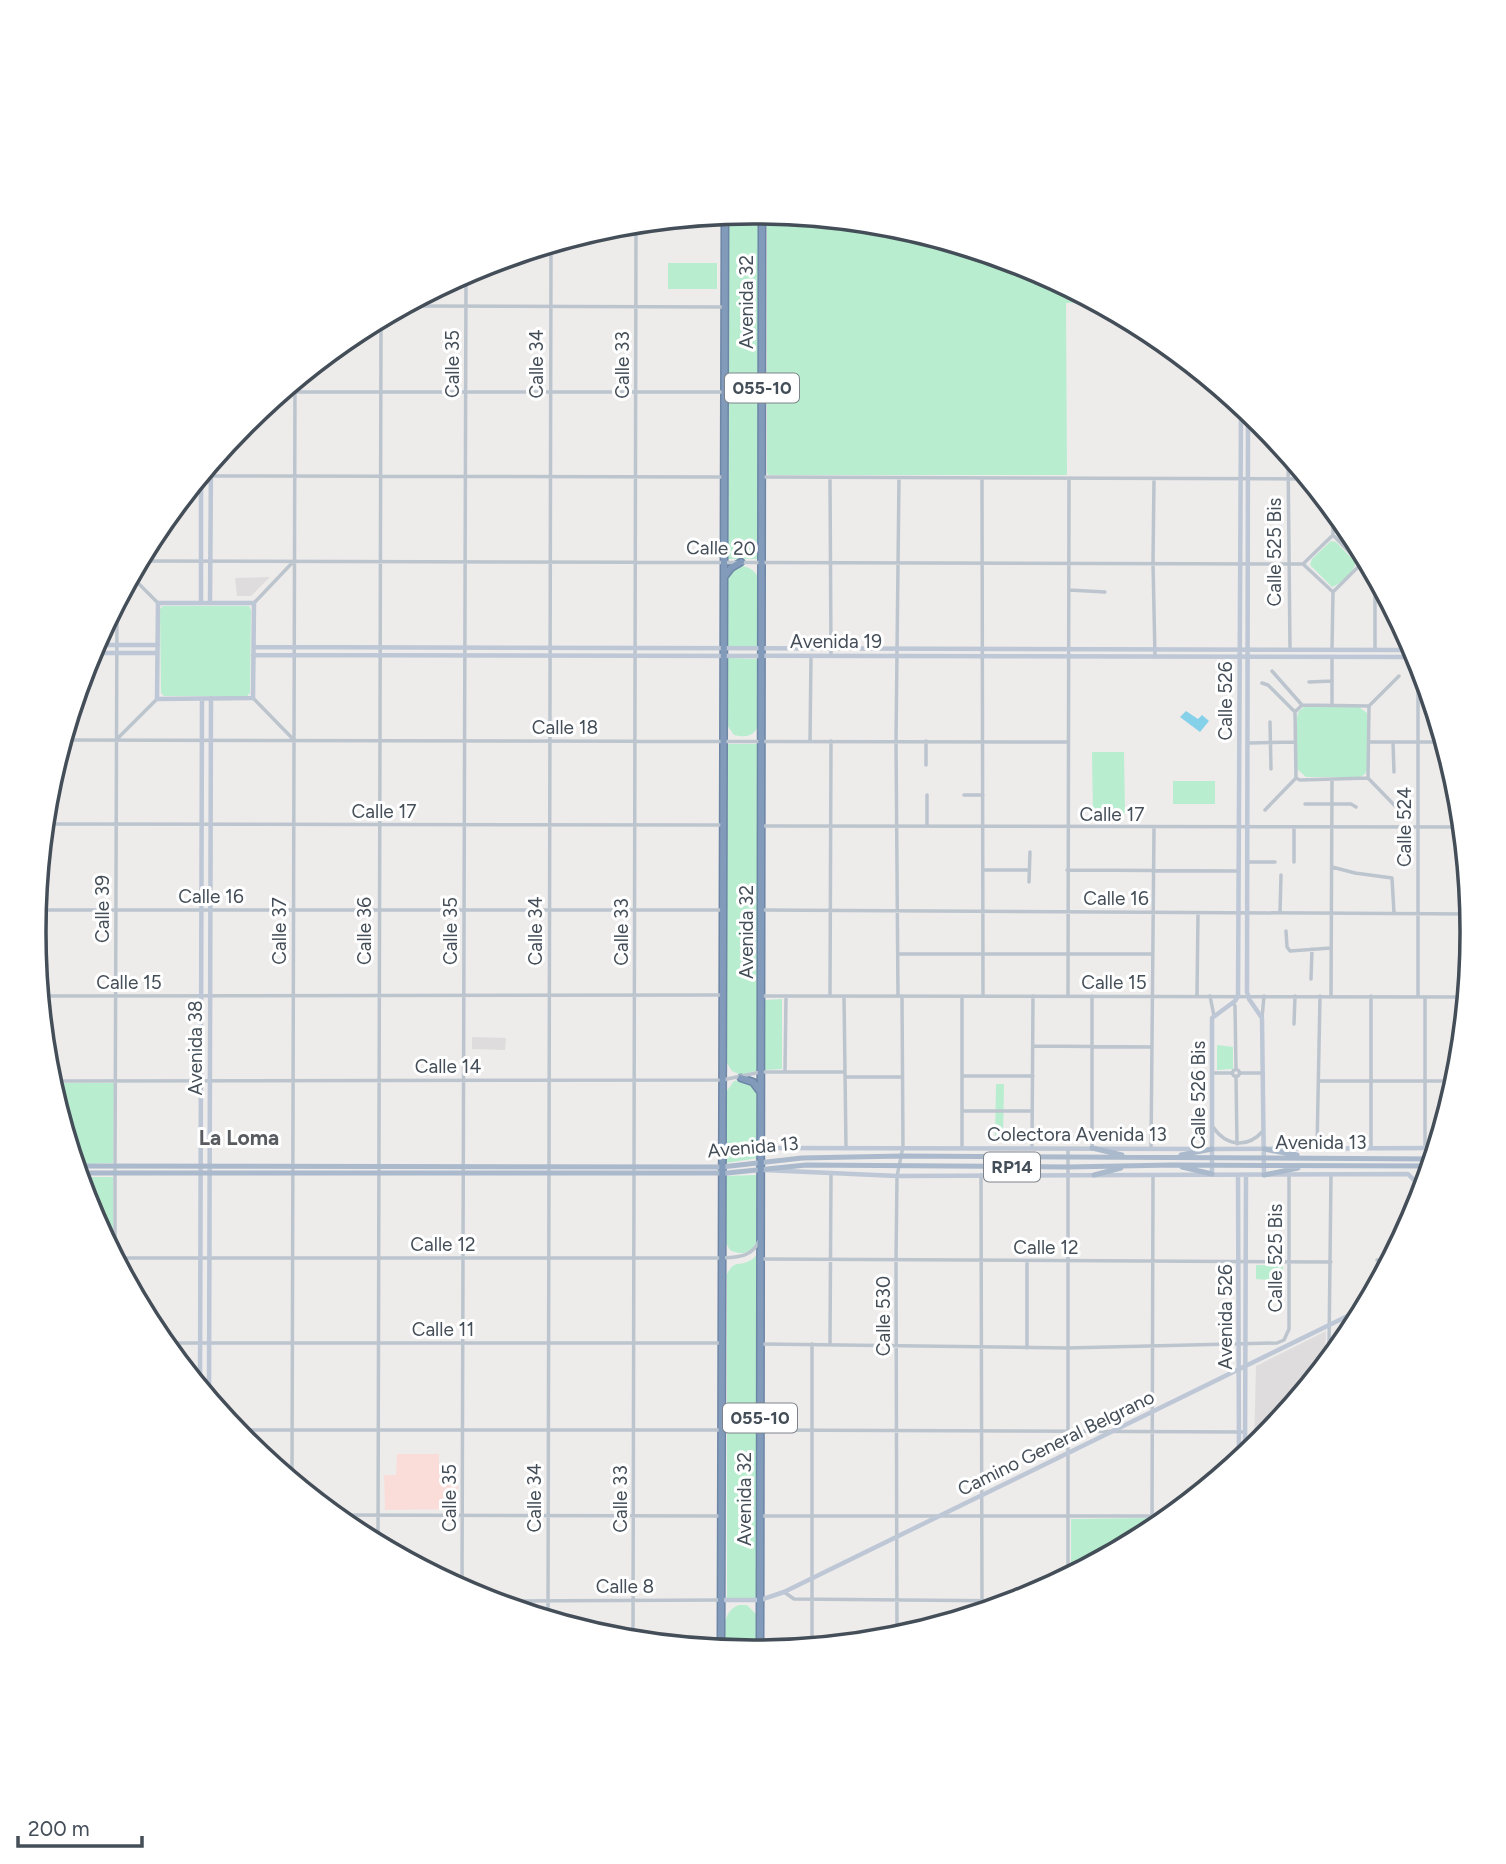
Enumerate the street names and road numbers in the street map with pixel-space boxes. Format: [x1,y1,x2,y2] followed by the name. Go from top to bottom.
[735,255,758,349] street label: Avenida 32
[525,329,548,398] street label: Calle 34
[441,330,464,398] street label: Calle 35
[611,331,634,399] street label: Calle 33
[725,374,799,402] road number: 055-10
[1263,497,1286,606] street label: Calle 525 Bis
[686,536,756,560] street label: Calle 20
[790,630,882,653] street label: Avenida 19
[1214,661,1237,741] street label: Calle 526
[532,716,598,739] street label: Calle 18
[1393,787,1416,867] street label: Calle 524
[352,800,416,823] street label: Calle 17
[1080,803,1144,826] street label: Calle 17
[91,875,114,943] street label: Calle 39
[178,885,244,908] street label: Calle 16
[735,885,758,979] street label: Avenida 32
[1083,887,1149,910] street label: Calle 16
[524,896,547,965] street label: Calle 34
[268,897,291,965] street label: Calle 37
[353,897,376,965] street label: Calle 36
[439,897,462,965] street label: Calle 35
[610,898,633,966] street label: Calle 33
[96,971,162,994] street label: Calle 15
[1081,971,1147,994] street label: Calle 15
[184,1000,207,1096] street label: Avenida 38
[1187,1041,1210,1149] street label: Calle 526 Bis
[415,1055,481,1078] street label: Calle 14
[987,1123,1167,1146] street label: Colectora Avenida 13
[1275,1131,1367,1154] street label: Avenida 13
[706,1132,800,1162] street label: Avenida 13
[984,1152,1040,1182] road number: RP14
[1264,1203,1287,1312] street label: Calle 525 Bis
[410,1233,476,1256] street label: Calle 12
[1013,1236,1079,1259] street label: Calle 12
[1214,1264,1237,1370] street label: Avenida 526
[872,1276,895,1356] street label: Calle 530
[412,1318,474,1341] street label: Calle 11
[954,1385,1158,1501] street label: Camino General Belgrano
[723,1404,797,1433] road number: 055-10
[733,1452,756,1546] street label: Avenida 32
[523,1463,546,1532] street label: Calle 34
[438,1464,461,1532] street label: Calle 35
[609,1465,632,1533] street label: Calle 33
[596,1575,654,1598] street label: Calle 8

